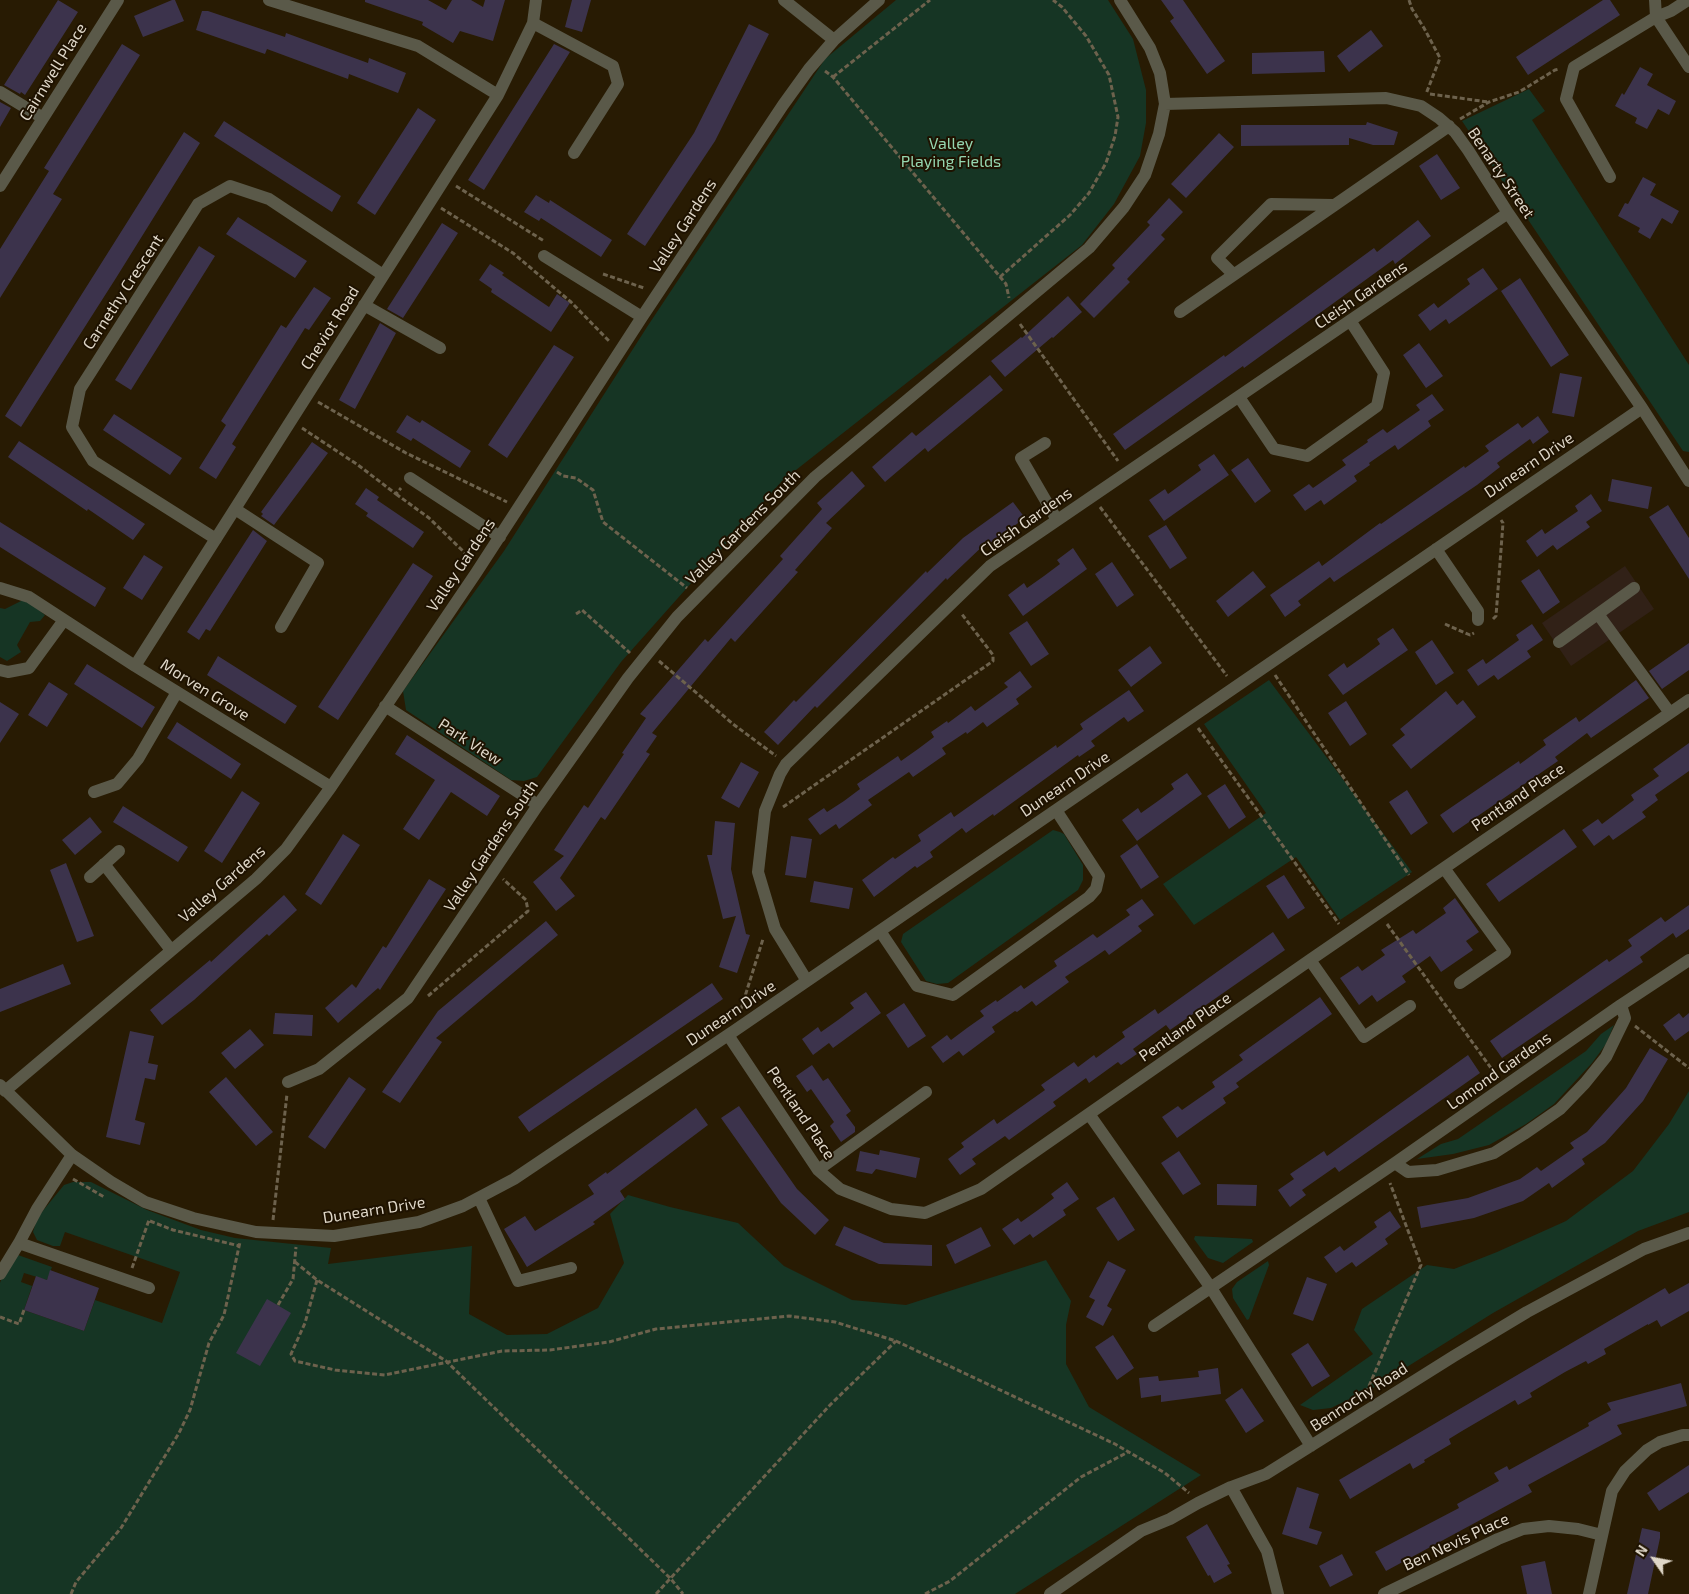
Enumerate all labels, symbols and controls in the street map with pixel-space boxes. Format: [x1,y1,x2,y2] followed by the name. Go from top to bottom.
[15,20,91,124] street label: Cairnwell Place
[1464,124,1538,222] street label: Benarty Street
[901,134,1001,172] park label: Valley Playing Fields
[645,175,721,277] street label: Valley Gardens
[79,231,167,353] street label: Carnethy Crescent
[1311,257,1411,333] street label: Cleish Gardens
[297,283,363,373] street label: Cheviot Road
[1481,428,1577,502] street label: Dunearn Drive
[682,466,804,588] street label: Valley Gardens South
[976,483,1076,561] street label: Cleish Gardens
[423,515,499,615] street label: Valley Gardens
[157,655,253,725] street label: Morven Grove
[435,714,505,770] street label: Park View
[1017,747,1113,821] street label: Dunearn Drive
[1468,759,1568,835] street label: Pentland Place
[440,777,542,915] street label: Valley Gardens South
[175,841,269,927] street label: Valley Gardens
[683,976,779,1050] street label: Dunearn Drive
[1135,988,1235,1066] street label: Pentland Place
[1443,1028,1555,1114] street label: Lomond Gardens
[763,1063,839,1163] street label: Pentland Place
[321,1192,427,1228] street label: Dunearn Drive
[1307,1358,1411,1436] street label: Bennochy Road
[1400,1509,1512,1575] street label: Ben Nevis Place
[1629,1534,1679,1584] north arrow
[1631,1542,1651,1559] text: N

